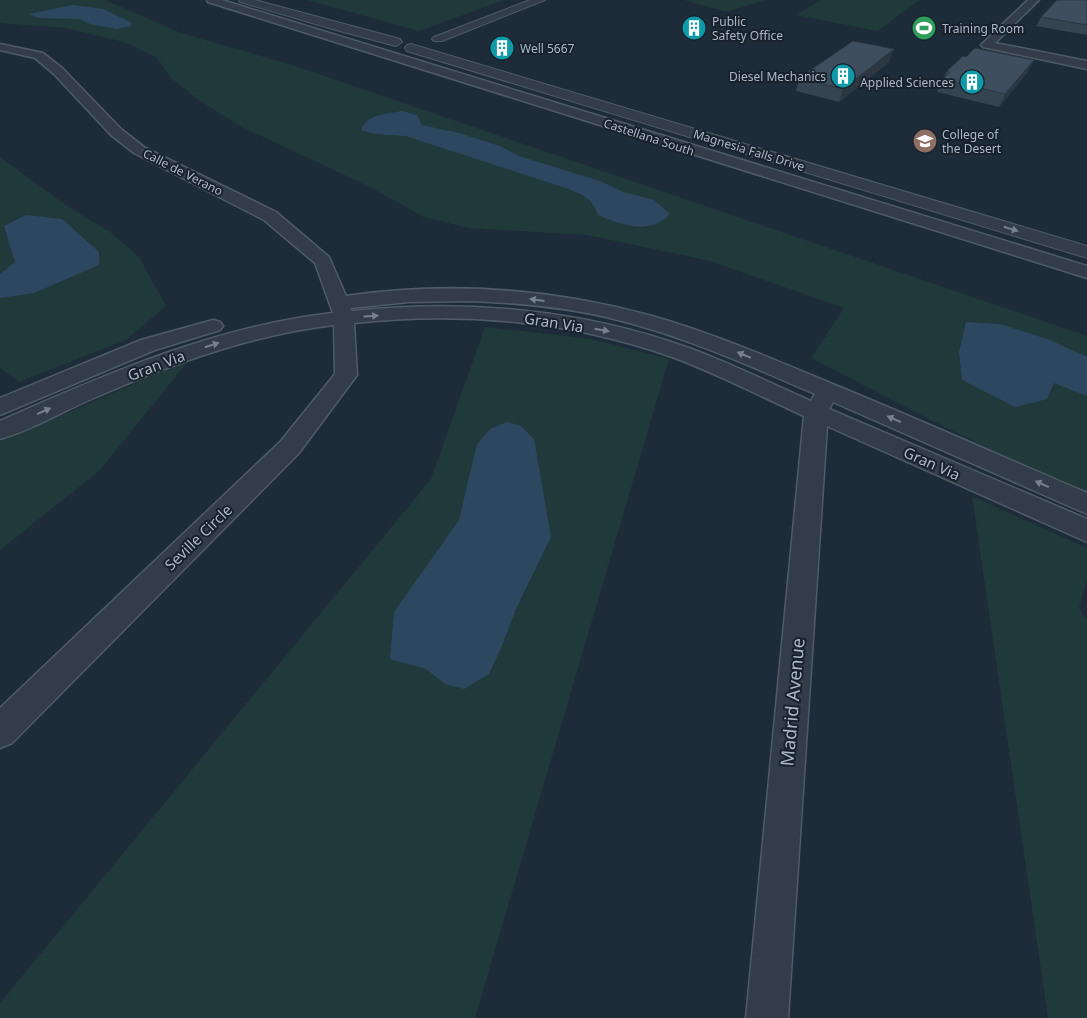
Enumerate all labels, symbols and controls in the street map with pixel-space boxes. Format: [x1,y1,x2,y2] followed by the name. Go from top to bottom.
[712,13,783,44] place label: Public Safety Office
[681,15,707,41] building icon: Public Safety Office
[911,15,937,41] sports icon: Training Room
[942,20,1024,37] place label: Training Room
[489,35,515,61] building icon: Well 5667
[520,40,575,57] place label: Well 5667
[830,63,856,89] building icon: Diesel Mechanics
[729,68,826,85] place label: Diesel Mechanics
[959,69,985,95] building icon: Applied Sciences
[860,74,954,91] place label: Applied Sciences
[601,114,697,160] street label: Castellana South
[691,125,807,175] street label: Magnesia Falls Drive
[942,126,1002,157] place label: College of the Desert
[912,128,938,154] school or university icon: College of the Desert
[140,145,226,199] street label: Calle de Verano
[1003,225,1018,233] one-way arrow
[529,295,545,303] one-way arrow
[523,307,585,337] street label: Gran Via
[364,312,380,320] one-way arrow
[595,327,611,335] one-way arrow
[205,341,220,349] one-way arrow
[125,345,187,385] street label: Gran Via
[737,351,751,359] one-way arrow
[37,406,51,414] one-way arrow
[887,415,901,423] one-way arrow
[901,442,963,484] street label: Gran Via
[1035,480,1049,488] one-way arrow
[160,500,236,574] street label: Seville Circle
[774,637,810,767] street label: Madrid Avenue

